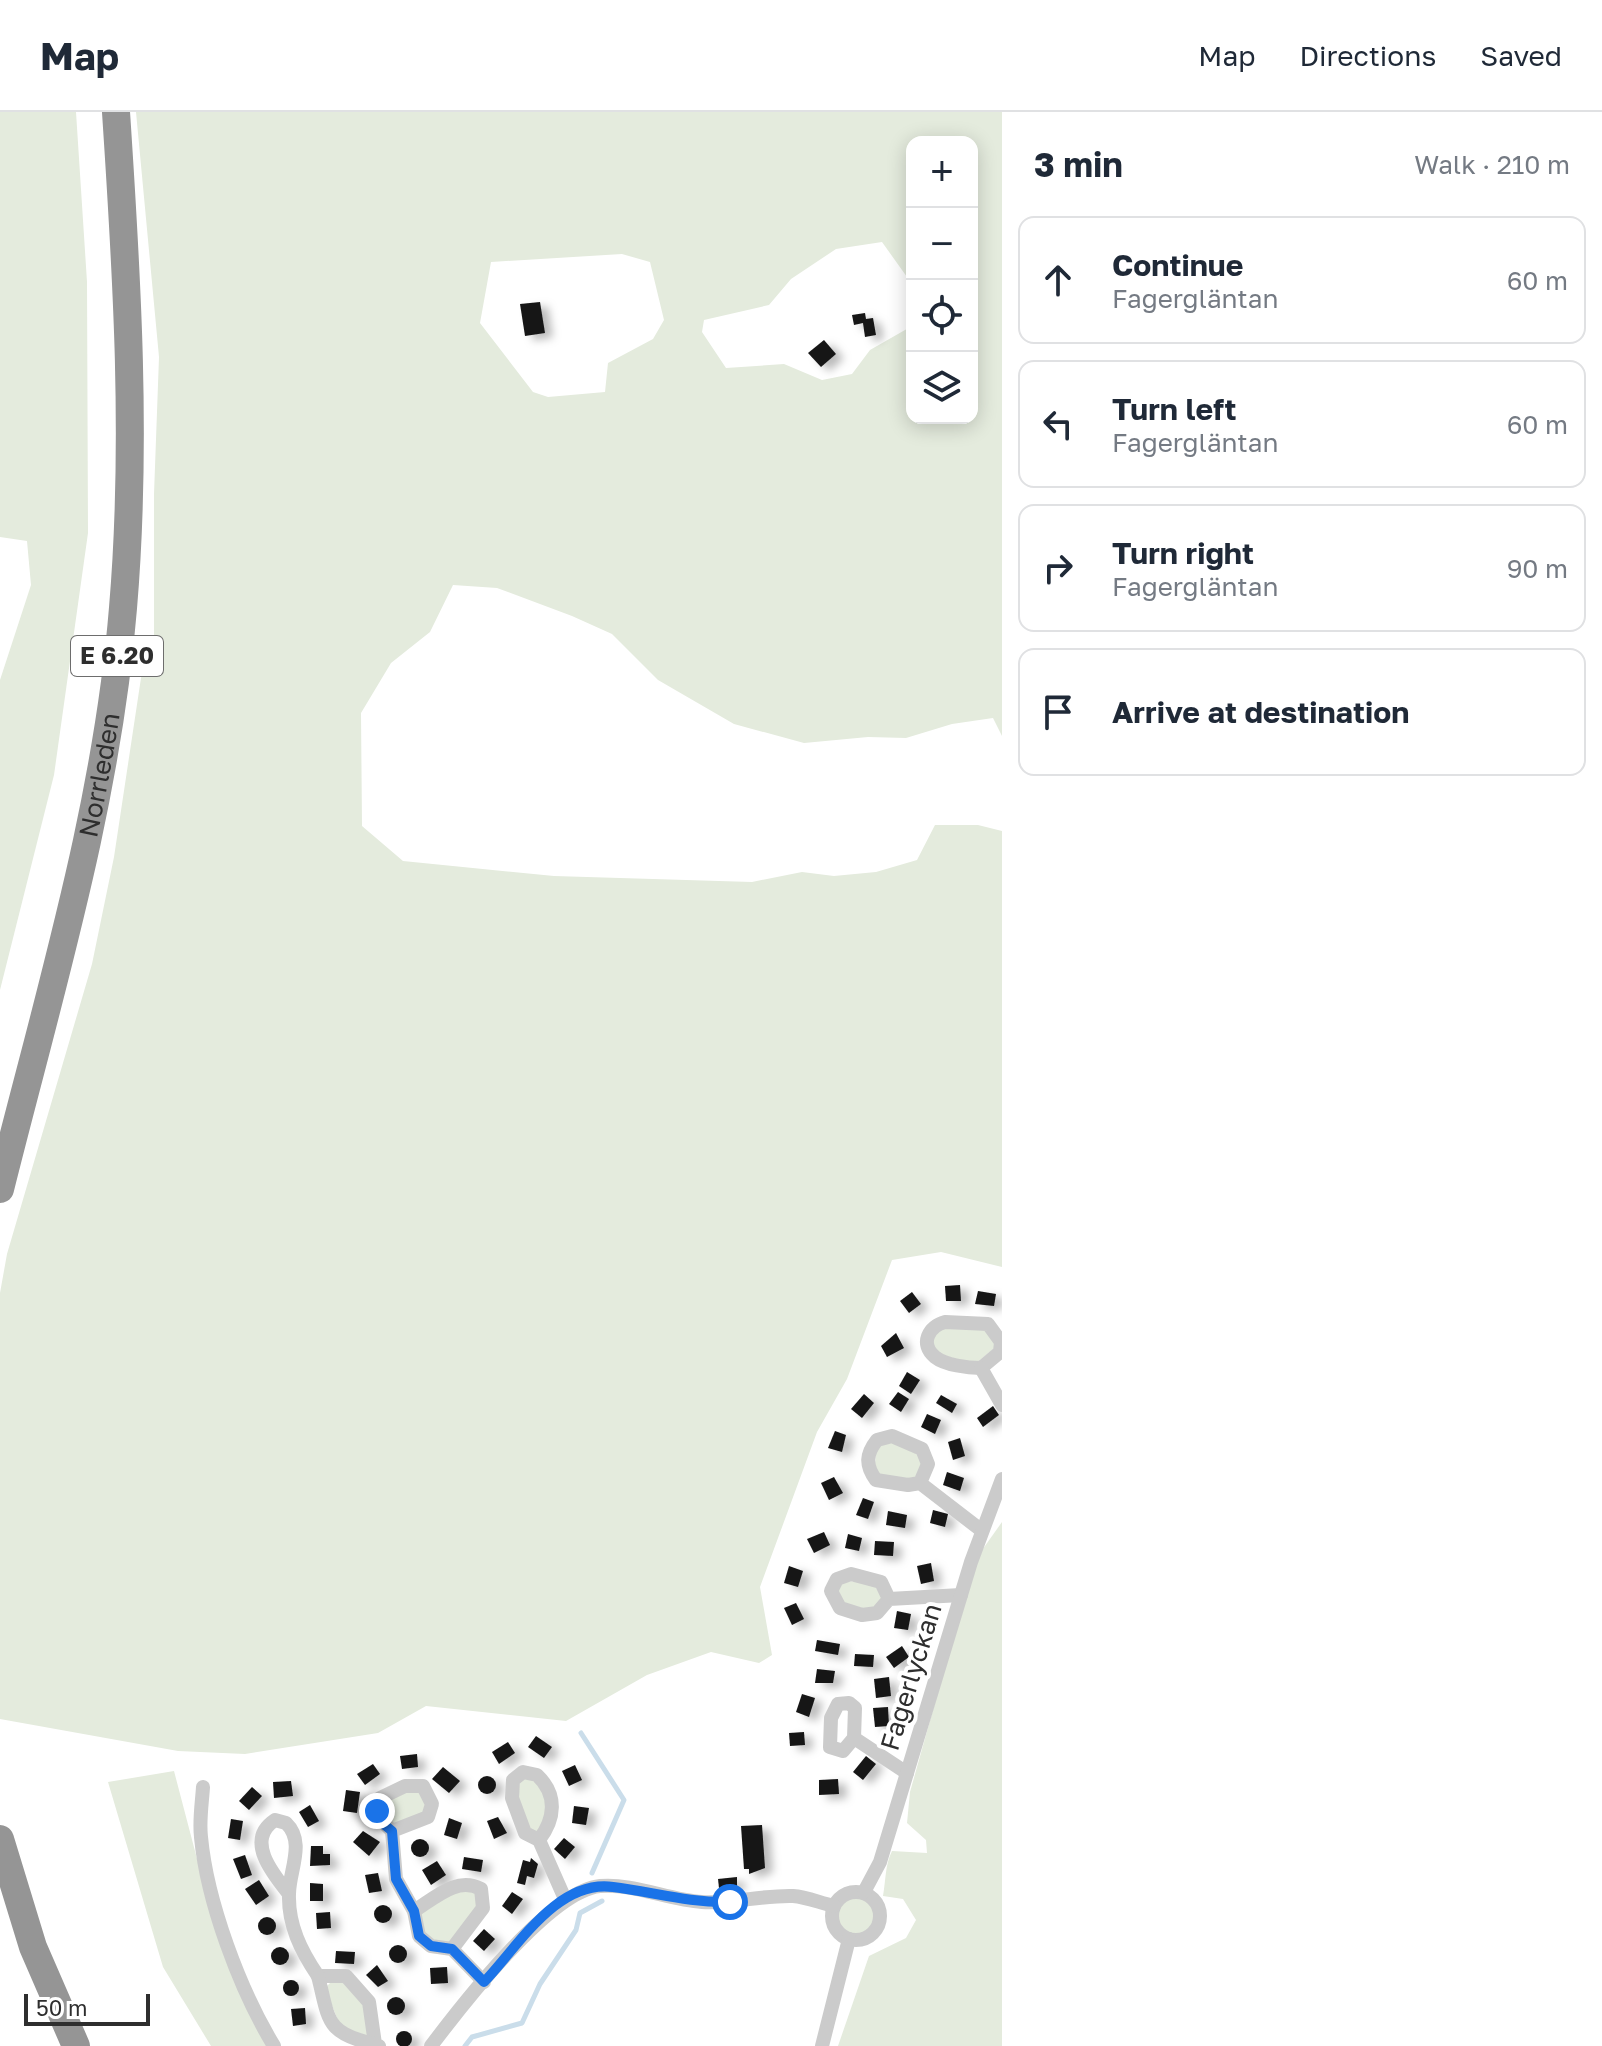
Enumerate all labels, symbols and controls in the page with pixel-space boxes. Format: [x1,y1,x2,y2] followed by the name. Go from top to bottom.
[40,33,119,78] text: Map
[1198,39,1255,72] text: Map
[1299,39,1436,72] text: Directions
[1480,39,1562,72] text: Saved
[906,136,978,424] map controls
[906,136,978,208] button: +
[1034,144,1123,184] text: 3 min
[1414,149,1570,180] text: Walk · 210 m
[906,208,978,280] button: −
[1112,247,1243,283] text: Continue
[1036,258,1080,302] icon: ahead
[1507,265,1568,296] text: 60 m
[906,280,978,352] button: locate
[1112,283,1278,314] text: Fagergläntan
[906,352,978,424] button: layers
[1112,391,1237,427] text: Turn left
[1036,402,1080,446] icon: left
[1507,409,1568,440] text: 60 m
[1112,427,1278,458] text: Fagergläntan
[1112,535,1254,571] text: Turn right
[1036,546,1080,590] icon: right
[1507,553,1568,584] text: 90 m
[1112,571,1278,602] text: Fagergläntan
[71,636,163,676] road number: E 6.20
[1036,690,1080,734] icon: arrive
[1112,694,1409,730] text: Arrive at destination
[72,711,126,840] street label: Norrleden
[873,1600,948,1754] street label: Fagerlyckan
[359,1793,395,1829] route end
[712,1884,748,1920] route start
[24,1990,150,2026] scale bar
[36,1994,87,2021] text: 50 m

